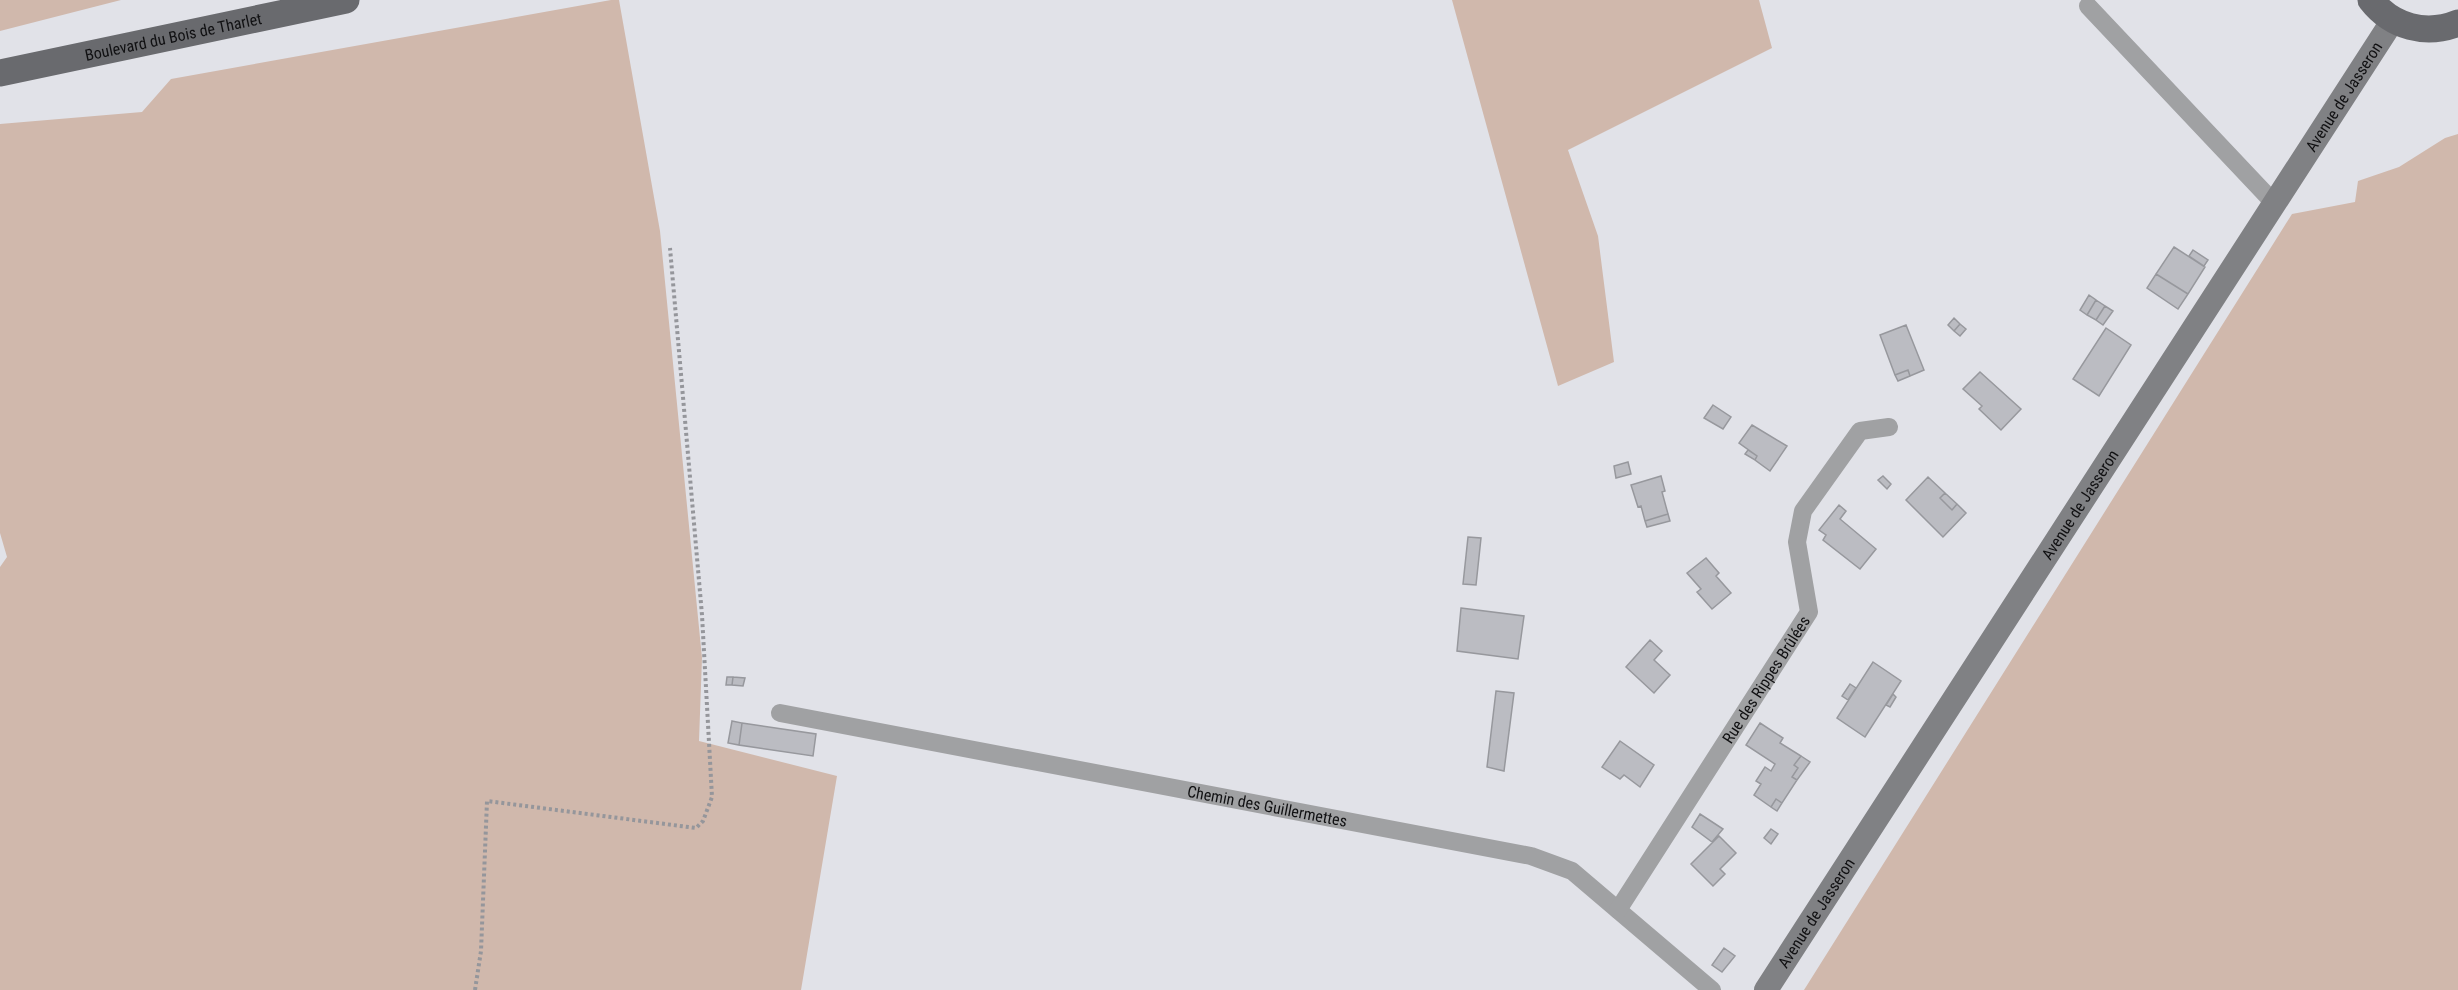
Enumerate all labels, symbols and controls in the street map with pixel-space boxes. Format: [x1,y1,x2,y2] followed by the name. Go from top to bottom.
[83,9,264,65] street label: Boulevard du Bois de Tharlet
[2302,38,2386,155] street label: Avenue de Jasseron
[2038,446,2123,563] street label: Avenue de Jasseron
[1718,612,1814,747] street label: Rue des Rippes Brûlées
[1186,782,1349,831] street label: Chemin des Guillermettes
[1774,855,1859,971] street label: Avenue de Jasseron

